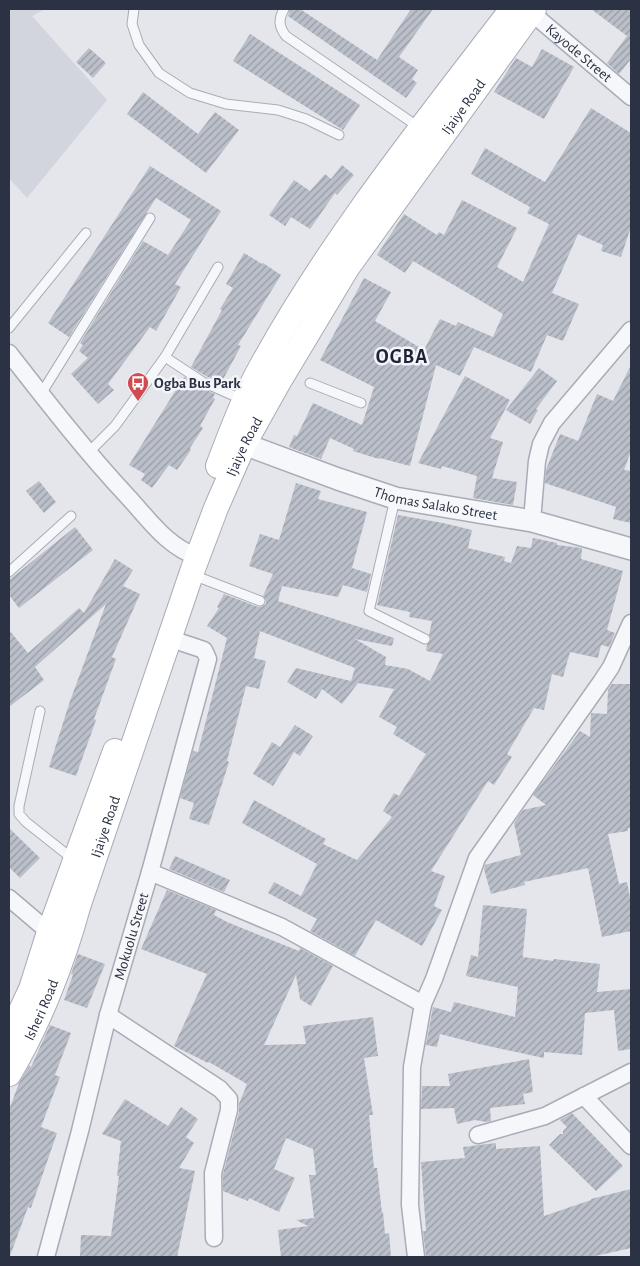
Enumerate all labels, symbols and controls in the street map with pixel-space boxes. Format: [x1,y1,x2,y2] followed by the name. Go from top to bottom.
[543,21,615,85] street label: Kayode Street
[439,76,488,137] street label: Ijaiye Road
[376,347,428,367] district label: OGBA
[126,371,150,402] bus stop icon: Ogba Bus Park
[154,376,241,391] place label: Ogba Bus Park
[223,414,265,478] street label: Ijaiye Road
[372,484,499,523] street label: Thomas Salako Street
[88,794,123,859] street label: Ijaiye Road
[111,891,151,981] street label: Mokuolu Street
[21,977,61,1043] street label: Isheri Road

